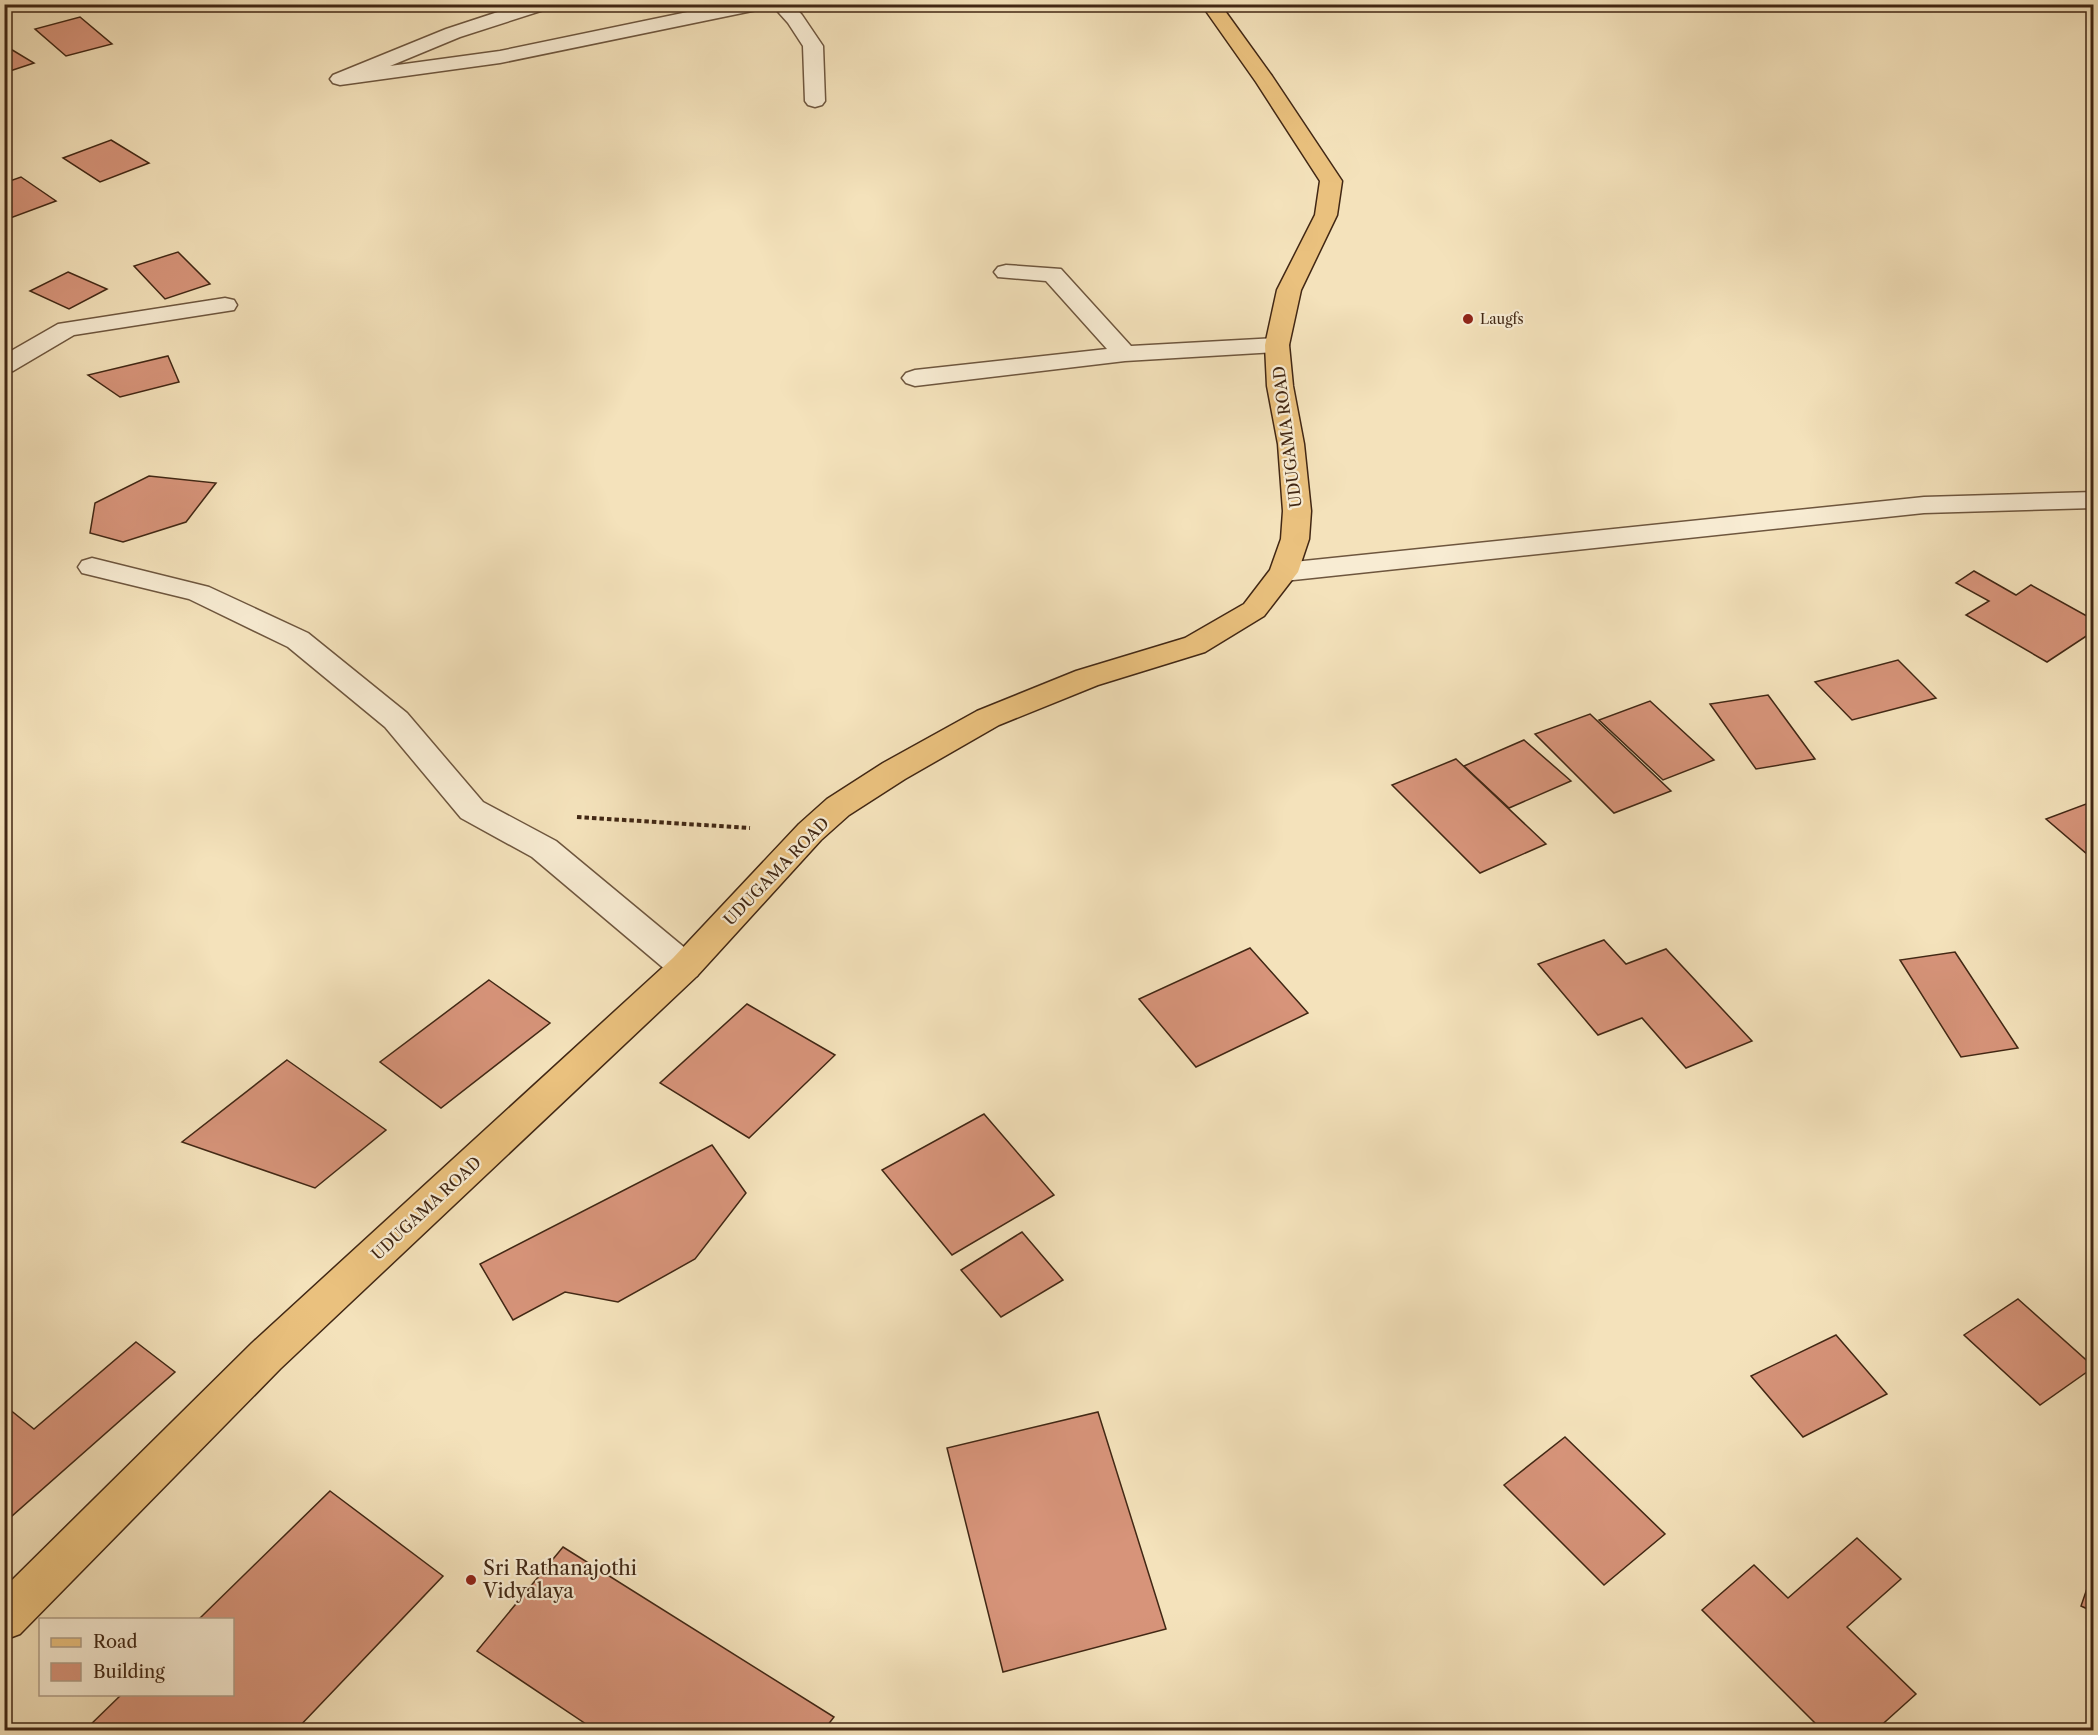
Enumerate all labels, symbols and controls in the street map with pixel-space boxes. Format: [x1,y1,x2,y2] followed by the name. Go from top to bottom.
[1480,310,1524,328] place label: Laugfs
[1461,312,1475,326] marker: Laugfs
[1268,365,1306,509] street label: UDUGAMA ROAD
[719,813,833,929] street label: UDUGAMA ROAD
[367,1152,485,1264] street label: UDUGAMA ROAD
[482,1556,637,1603] place label: Sri Rathanajothi Vidyalaya
[464,1573,478,1587] marker: Sri Rathanajothi Vidyalaya
[39,1618,234,1696] legend
[93,1631,138,1653] text: Road
[93,1661,165,1683] text: Building

